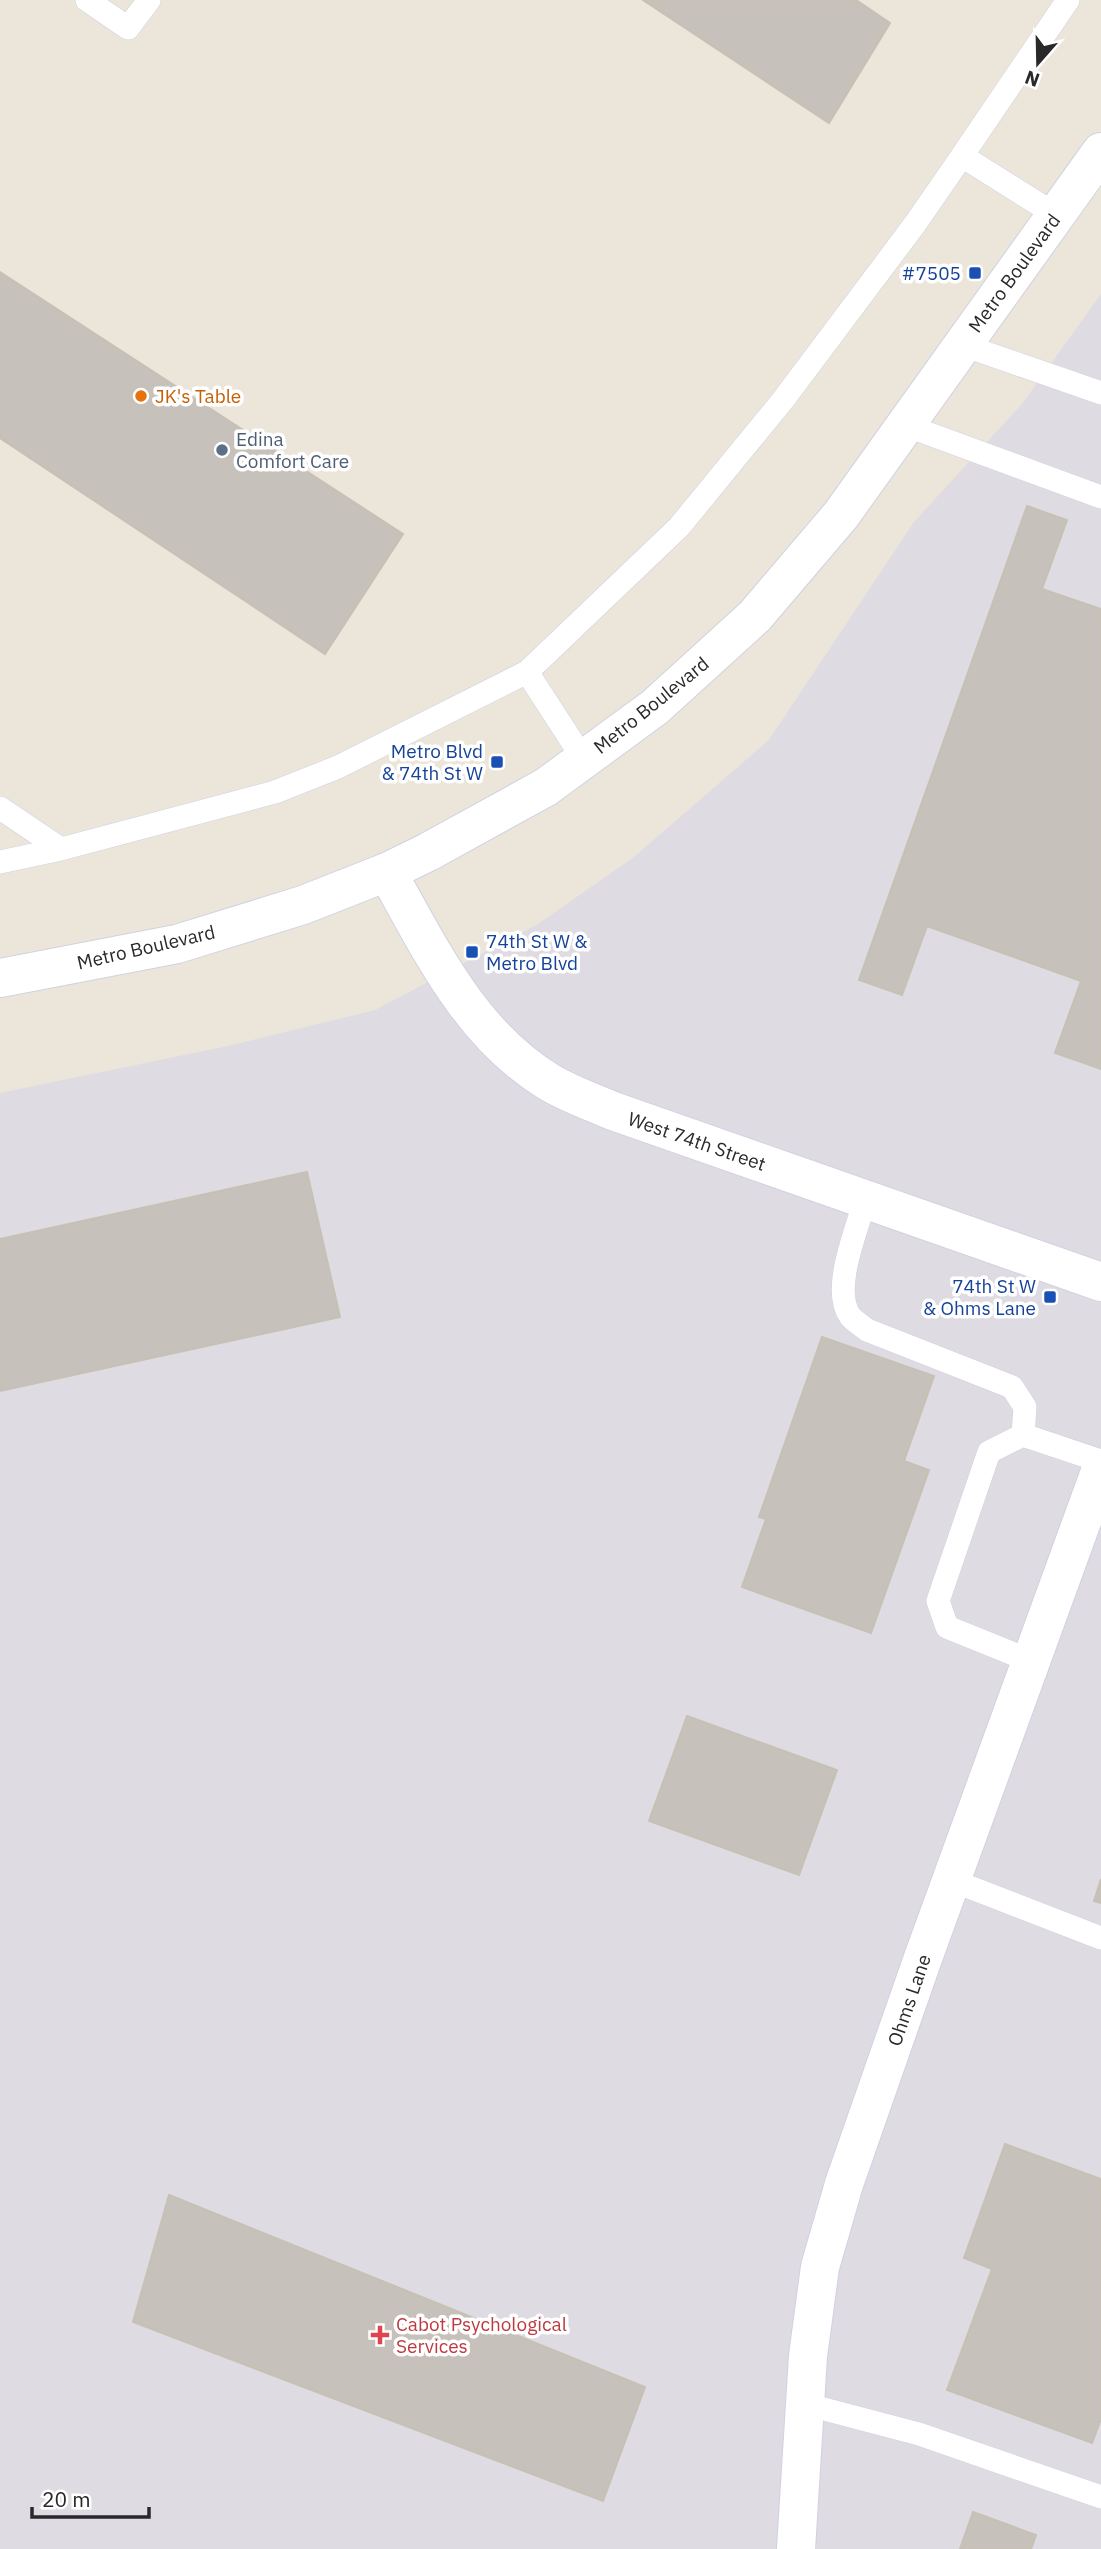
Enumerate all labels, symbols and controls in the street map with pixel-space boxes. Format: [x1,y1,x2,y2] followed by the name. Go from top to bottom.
[1003,28,1073,98] north arrow
[1022,65,1043,93] text: N
[963,209,1065,337] street label: Metro Boulevard
[902,261,961,285] place label: #7505
[967,265,983,281] marker: #7505
[155,384,241,408] place label: JK's Table
[133,388,149,404] marker: JK's Table
[236,427,349,473] place label: Edina Comfort Care
[214,442,230,458] marker: Edina Comfort Care
[589,651,713,759] street label: Metro Boulevard
[381,739,483,785] place label: Metro Blvd & 74th St W
[489,754,505,770] marker: Metro Blvd & 74th St W
[75,919,217,975] street label: Metro Boulevard
[486,929,588,975] place label: 74th St W & Metro Blvd
[464,944,480,960] marker: 74th St W & Metro Blvd
[625,1106,769,1176] street label: West 74th Street
[923,1274,1036,1320] place label: 74th St W & Ohms Lane
[1042,1289,1058,1305] marker: 74th St W & Ohms Lane
[882,1951,936,2049] street label: Ohms Lane
[396,2312,567,2358] place label: Cabot Psychological Services
[370,2325,390,2345] marker: Cabot Psychological Services
[32,2476,149,2520] scale bar
[42,2485,91,2513] text: 20 m

